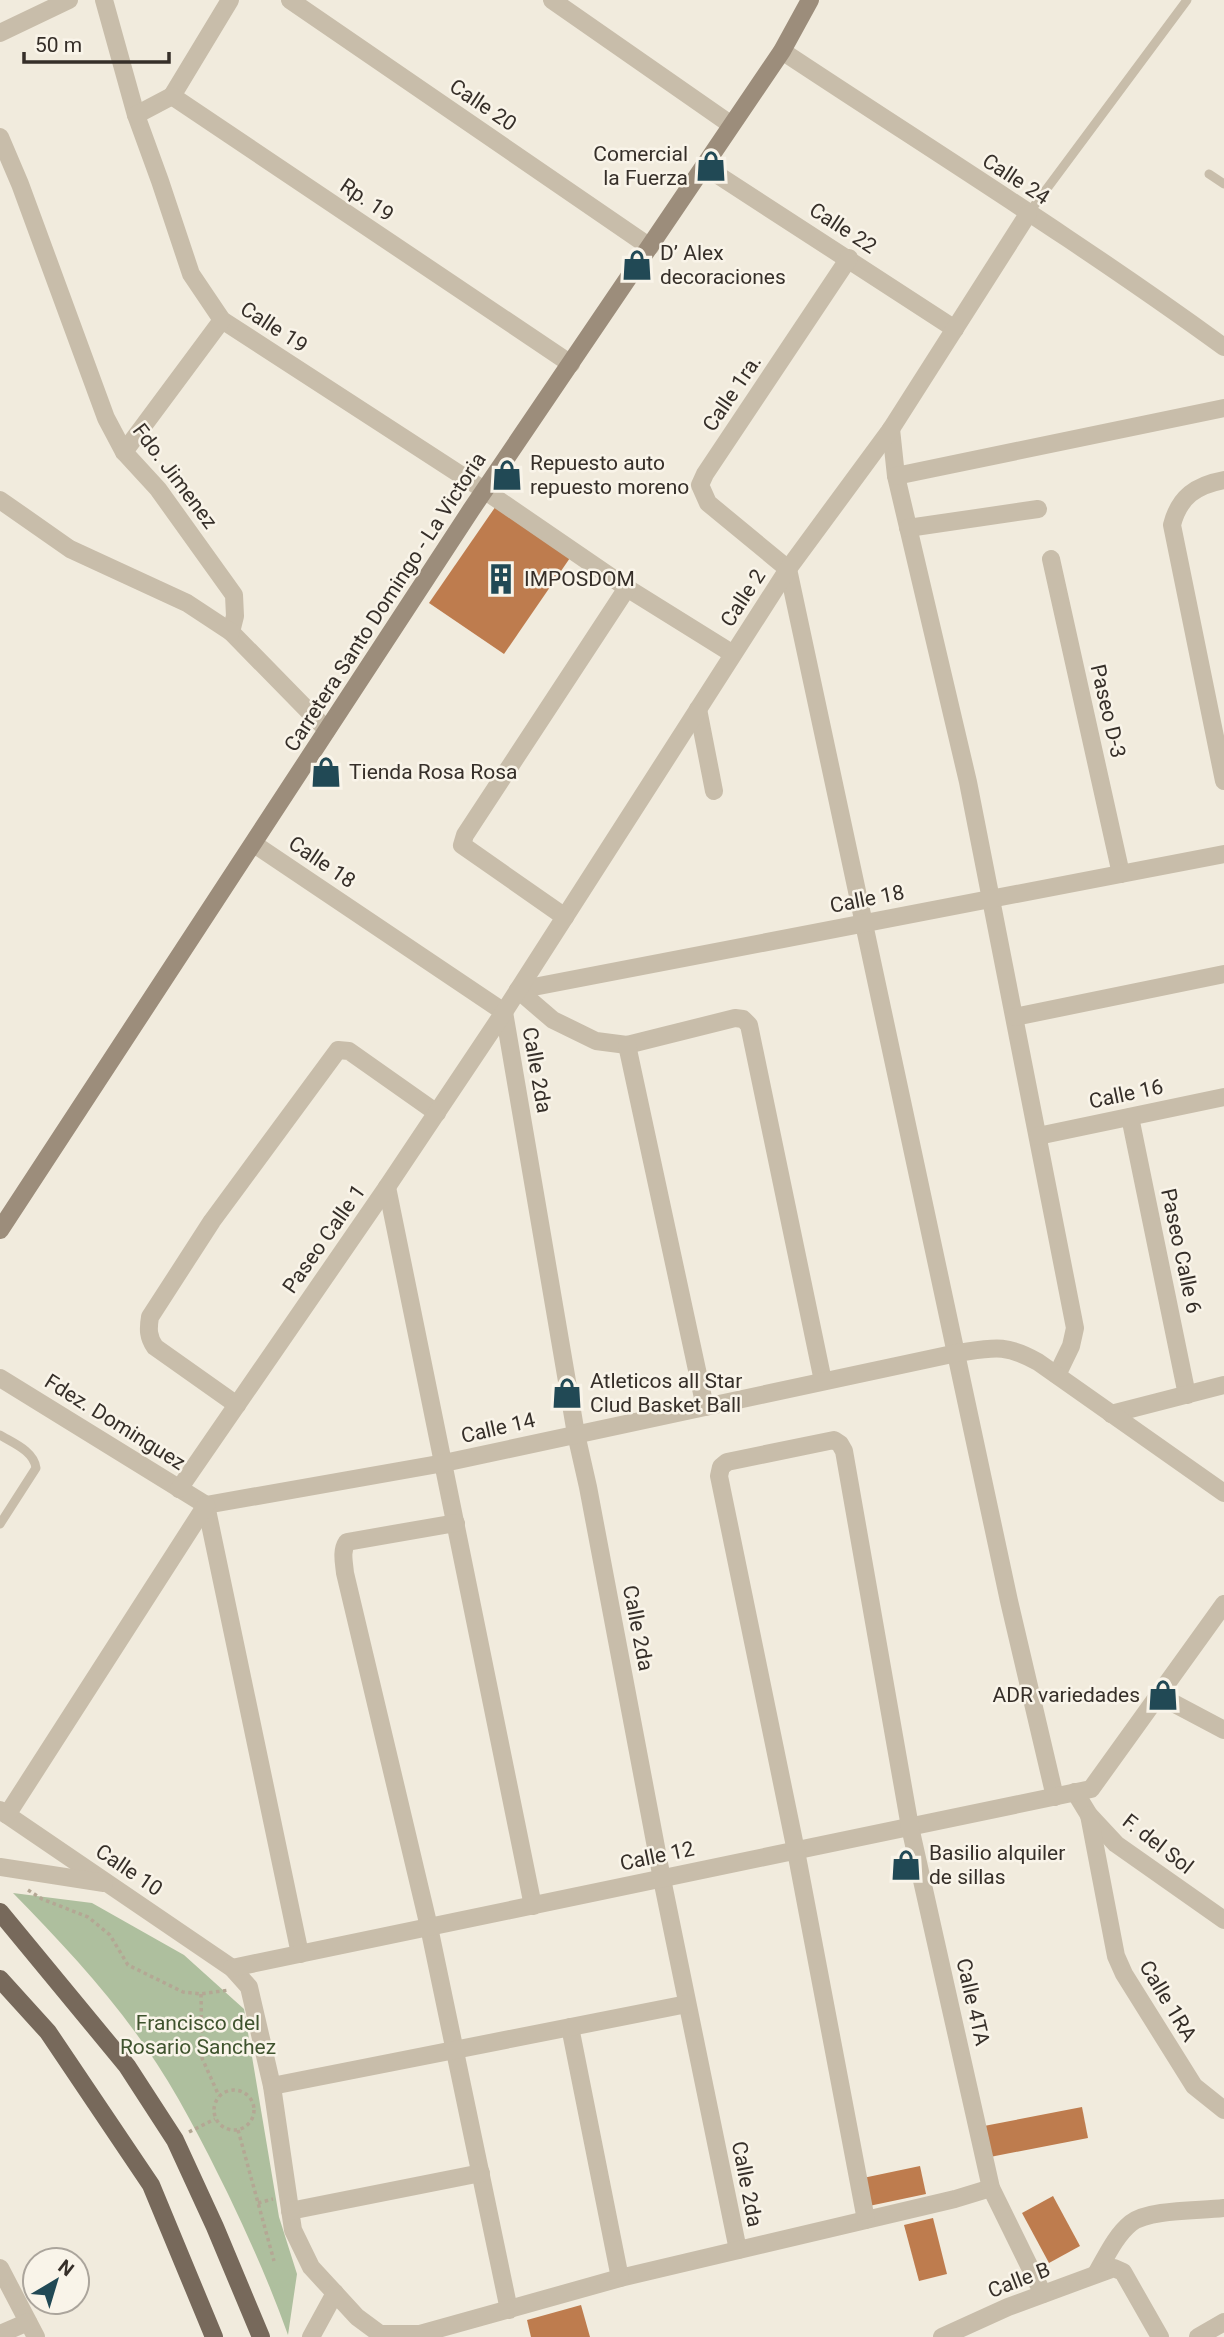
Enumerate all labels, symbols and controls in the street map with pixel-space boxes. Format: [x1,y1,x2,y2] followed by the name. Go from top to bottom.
[24,21,170,65] scale bar
[35,33,82,57] text: 50 m
[445,74,521,136] street label: Calle 20
[593,142,688,190] place label: Comercial la Fuerza
[978,148,1054,210] street label: Calle 24
[694,149,728,183] shop icon: Comercial la Fuerza
[336,174,398,226] street label: Rp. 19
[805,197,881,259] street label: Calle 22
[660,241,786,289] place label: D’ Alex decoraciones
[620,248,654,282] shop icon: D’ Alex decoraciones
[236,296,312,358] street label: Calle 19
[698,350,766,436] street label: Calle 1ra.
[128,419,222,533] street label: Fdo. Jimenez
[279,448,491,756] street label: Carretera Santo Domingo - La Victoria
[530,451,689,499] place label: Repuesto auto repuesto moreno
[490,458,524,492] shop icon: Repuesto auto repuesto moreno
[484,562,518,596] building icon: IMPOSDOM
[716,565,770,631] street label: Calle 2
[524,567,635,591] place label: IMPOSDOM
[1086,662,1130,760] street label: Paseo D-3
[309,755,343,789] shop icon: Tienda Rosa Rosa
[349,760,517,784] place label: Tienda Rosa Rosa
[284,831,360,893] street label: Calle 18
[828,880,906,918] street label: Calle 18
[518,1025,556,1115] street label: Calle 2da
[1087,1074,1165,1114] street label: Calle 16
[278,1180,370,1298] street label: Paseo Calle 1
[1156,1186,1206,1316] street label: Paseo Calle 6
[40,1369,190,1475] street label: Fdez. Dominguez
[590,1369,742,1417] place label: Atleticos all Star Clud Basket Ball
[550,1376,584,1410] shop icon: Atleticos all Star Clud Basket Ball
[459,1408,538,1448] street label: Calle 14
[618,1583,658,1673] street label: Calle 2da
[1146,1678,1180,1712] shop icon: ADR variedades
[992,1683,1140,1707] place label: ADR variedades
[1118,1809,1198,1879] street label: F. del Sol
[618,1836,696,1876] street label: Calle 12
[91,1839,167,1901] street label: Calle 10
[929,1841,1065,1889] place label: Basilio alquiler de sillas
[889,1848,923,1882] shop icon: Basilio alquiler de sillas
[951,1956,995,2048] street label: Calle 4TA
[1135,1956,1202,2046] street label: Calle 1RA
[120,2011,276,2059] park label: Francisco del Rosario Sanchez
[727,2139,767,2229] street label: Calle 2da
[21,2246,91,2316] north arrow
[54,2255,79,2281] text: N
[984,2257,1054,2303] street label: Calle B

